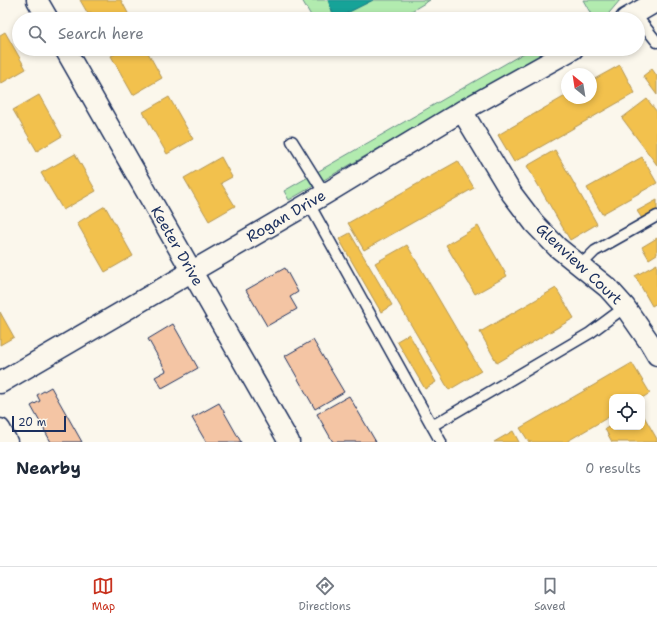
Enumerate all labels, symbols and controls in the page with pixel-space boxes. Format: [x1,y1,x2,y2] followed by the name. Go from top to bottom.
[12,12,645,56] search box
[26,23,48,45] icon: search
[58,24,144,44] text: Search here
[561,68,597,104] north arrow
[243,185,329,247] street label: Rogan Drive
[146,202,208,290] street label: Keeter Drive
[532,219,626,309] street label: Glenview Court
[609,394,645,430] map controls
[609,394,645,430] button: locate
[12,414,66,433] scale bar
[18,415,46,430] text: 20 m
[16,457,81,479] text: Nearby
[585,460,641,477] text: 0 results
[92,575,115,614] tab: Map
[298,575,351,614] tab: Directions
[534,575,565,614] tab: Saved

